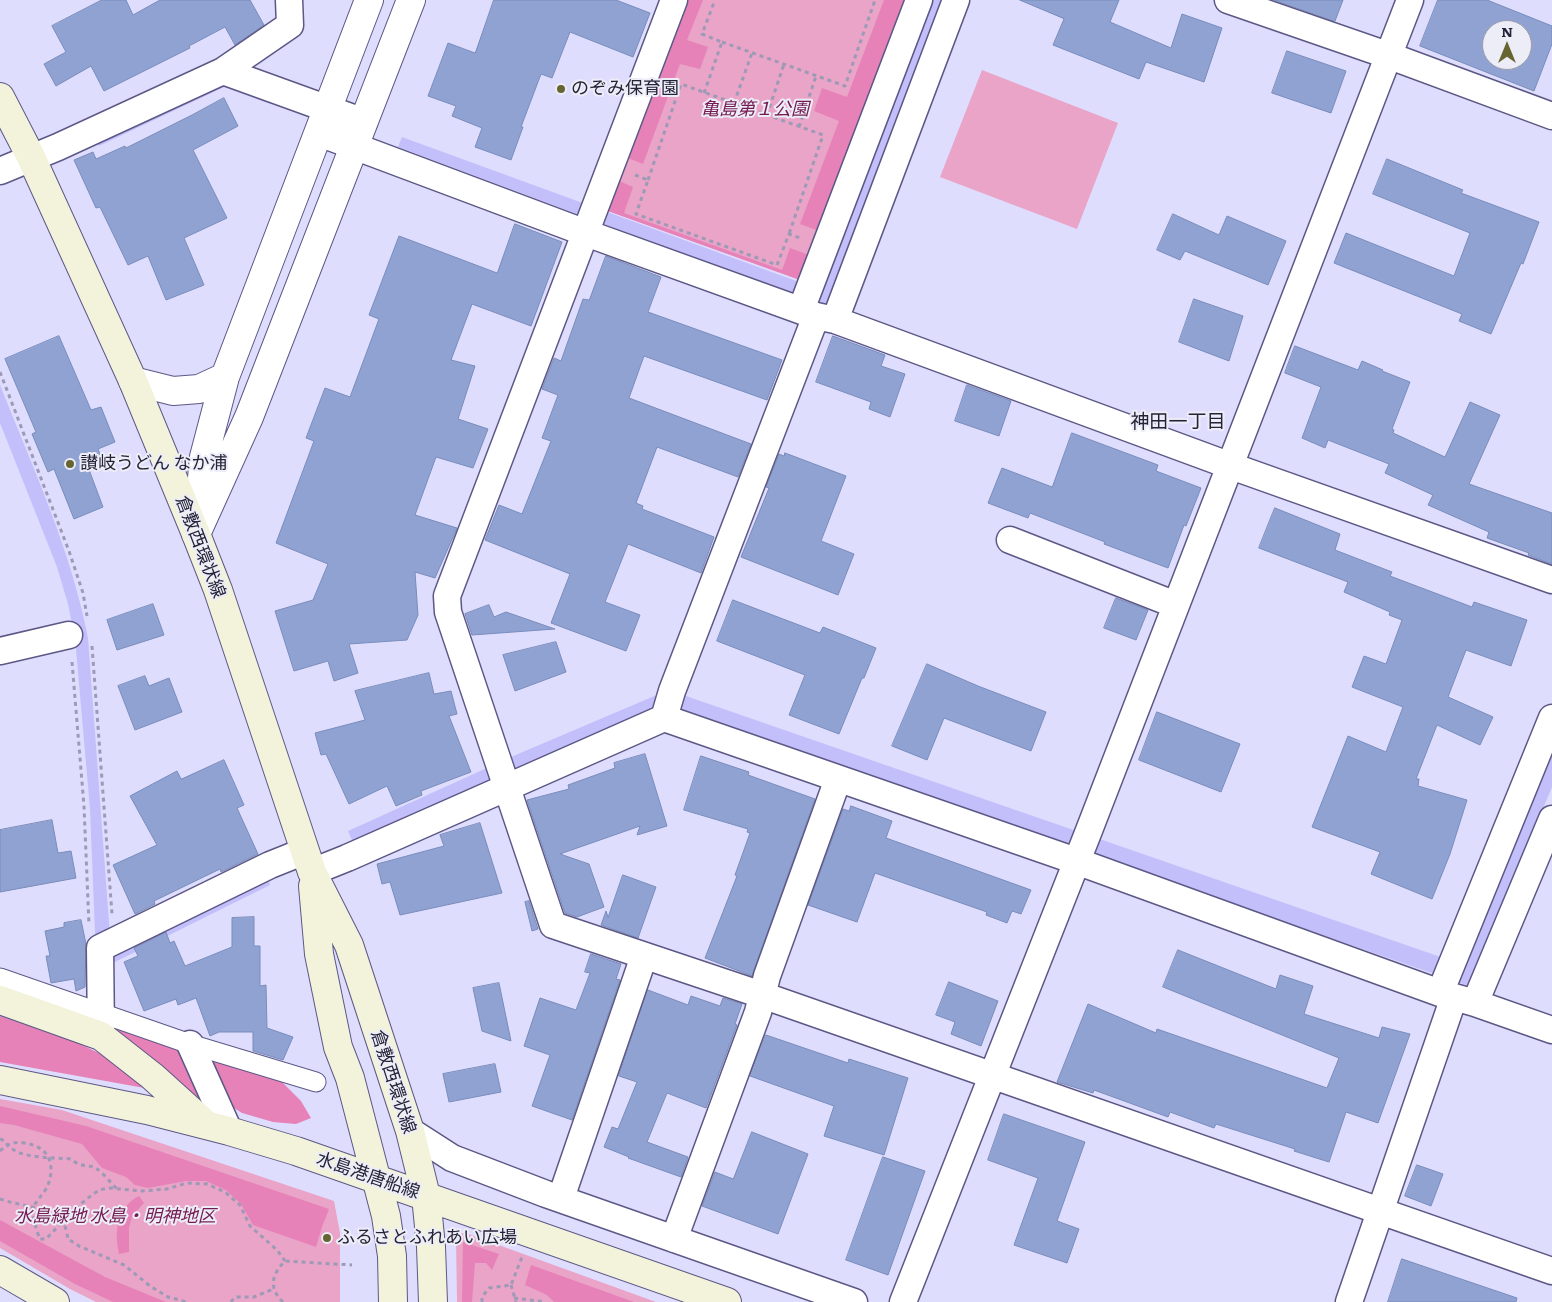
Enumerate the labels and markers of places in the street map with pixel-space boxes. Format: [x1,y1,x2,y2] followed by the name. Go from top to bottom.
[571,78,679,100] place label: のぞみ保育園
[555,83,567,95] marker: のぞみ保育園
[80,453,228,475] place label: 讃岐うどん なか浦
[64,458,76,470] marker: 讃岐うどん なか浦
[337,1227,517,1249] place label: ふるさとふれあい広場
[321,1232,333,1244] marker: ふるさとふれあい広場

